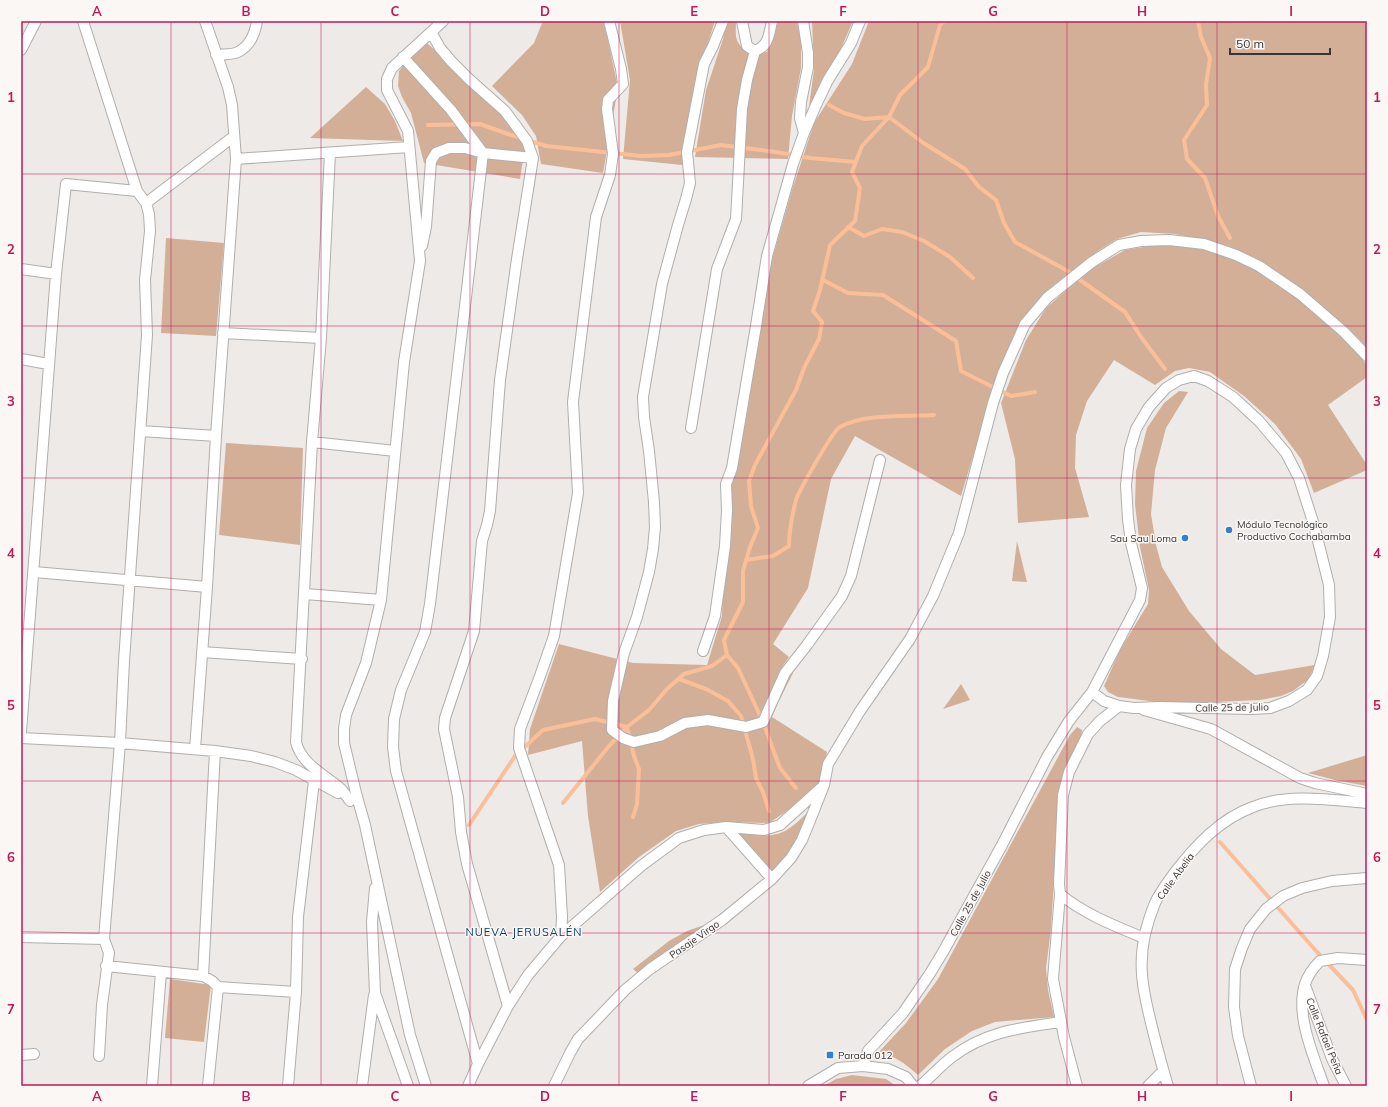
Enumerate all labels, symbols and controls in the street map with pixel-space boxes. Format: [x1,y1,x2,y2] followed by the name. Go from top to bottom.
[92,3,102,19] text: A
[242,3,251,19] text: B
[391,3,400,19] text: C
[540,3,550,19] text: D
[690,3,698,19] text: E
[839,3,847,19] text: F
[988,3,998,19] text: G
[1137,3,1147,19] text: H
[1289,3,1293,19] text: I
[1230,30,1330,56] scale bar
[1236,36,1264,51] text: 50 m
[7,89,15,105] text: 1
[1373,89,1381,105] text: 1
[7,241,15,257] text: 2
[1373,241,1381,257] text: 2
[7,393,15,409] text: 3
[1373,393,1381,409] text: 3
[1237,518,1351,543] place label: Módulo Tecnológico Productivo Cochabamba
[1224,525,1234,535] marker: Módulo Tecnológico Productivo Cochabamba
[1110,532,1177,545] place label: Sau Sau Loma
[1180,533,1190,543] marker: Sau Sau Loma
[7,545,15,561] text: 4
[1373,545,1381,561] text: 4
[7,697,15,713] text: 5
[1373,697,1381,713] text: 5
[1195,700,1269,715] street label: Calle 25 de Julio
[7,849,15,865] text: 6
[1373,849,1381,865] text: 6
[1154,850,1197,902] street label: Calle Abelia
[947,868,994,939] street label: Calle 25 de Julio
[667,917,722,961] street label: Pasaje Virgo
[466,925,583,939] district label: NUEVA JERUSALÉN
[1303,996,1346,1077] street label: Calle Rafael Peña
[7,1001,15,1017] text: 7
[1373,1001,1381,1017] text: 7
[838,1049,892,1062] place label: Parada 012
[825,1050,835,1060] marker: Parada 012
[92,1088,102,1104] text: A
[242,1088,251,1104] text: B
[391,1088,400,1104] text: C
[540,1088,550,1104] text: D
[690,1088,698,1104] text: E
[839,1088,847,1104] text: F
[988,1088,998,1104] text: G
[1137,1088,1147,1104] text: H
[1289,1088,1293,1104] text: I

